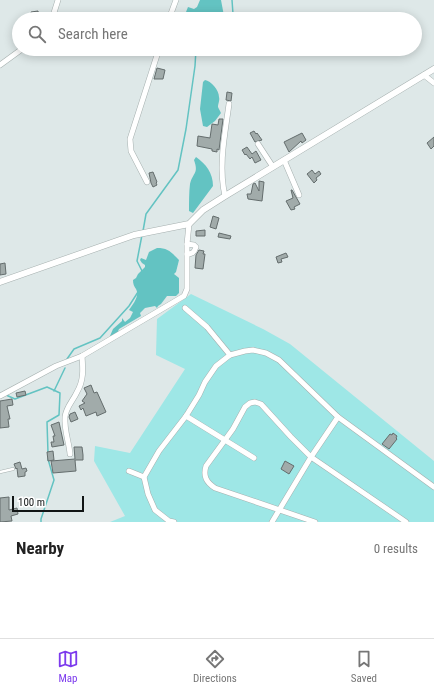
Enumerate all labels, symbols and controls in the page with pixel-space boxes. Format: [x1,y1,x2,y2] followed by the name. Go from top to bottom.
[12,12,422,56] search box
[26,23,48,45] icon: search
[58,25,128,43] text: Search here
[12,494,84,513] scale bar
[18,496,45,509] text: 100 m
[16,538,64,558] text: Nearby
[374,541,418,556] text: 0 results
[57,648,79,685] tab: Map
[193,648,237,685] tab: Directions
[351,648,377,685] tab: Saved

